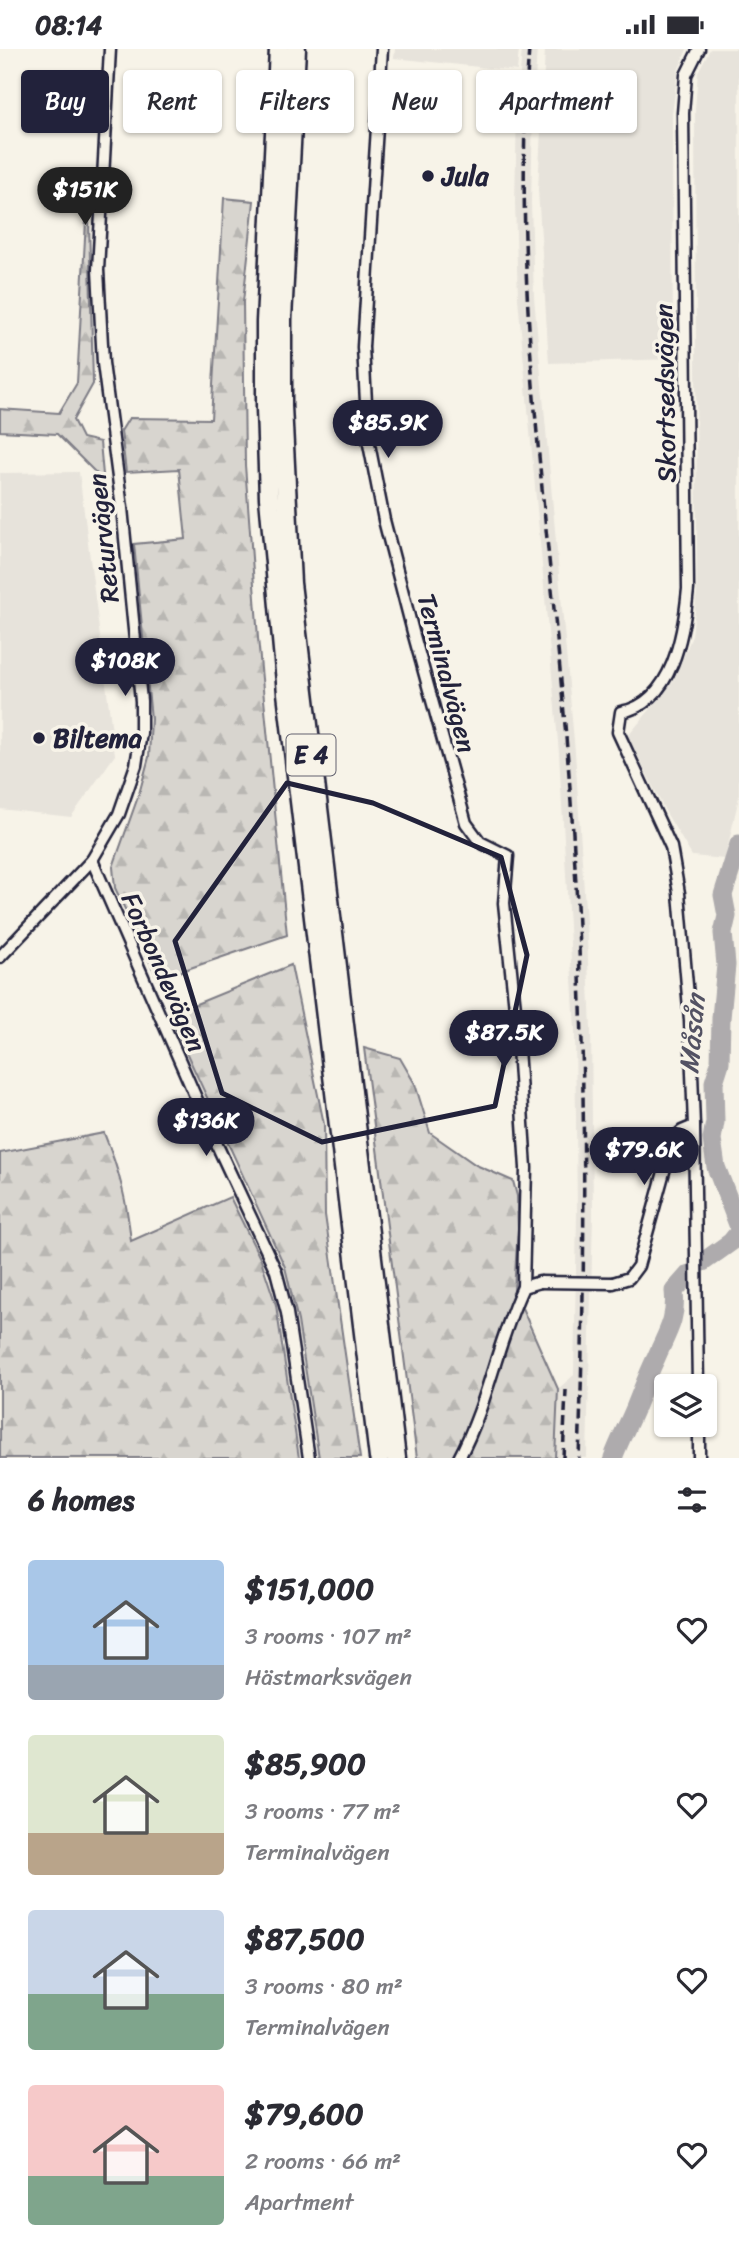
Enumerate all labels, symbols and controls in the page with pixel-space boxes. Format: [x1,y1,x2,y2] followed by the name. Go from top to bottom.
[35,2,102,48] text: 08:14
[21,70,109,133] chip: Buy
[123,70,222,133] chip: Rent
[236,70,354,133] chip: Filters
[368,70,462,133] chip: New
[476,70,637,133] chip: Apartment
[440,153,490,199] place label: Jula
[36,167,134,227] pin: $151K
[420,168,436,184] marker: Jula
[53,169,117,210] text: $151K
[640,303,690,483] street label: Skortsedsvägen
[331,401,445,460] pin: $85.9K
[349,402,427,443] text: $85.9K
[73,471,133,605] street label: Returvägen
[404,588,490,758] street label: Terminalvägen
[76,639,174,698] pin: $108K
[91,640,159,681] text: $108K
[53,715,143,761] place label: Biltema
[31,730,47,746] marker: Biltema
[286,735,336,775] road number: E 4
[108,884,220,1060] street label: Forbondevägen
[664,990,720,1075] water label: Måsån
[447,1011,561,1070] pin: $87.5K
[465,1012,543,1053] text: $87.5K
[157,1099,255,1158] pin: $136K
[173,1100,239,1141] text: $136K
[587,1127,701,1187] pin: $79.6K
[606,1129,682,1170] text: $79.6K
[654,1374,717,1437] map controls
[654,1374,717,1437] button: layers
[28,1473,135,1527] text: 6 homes
[673,1481,711,1519] icon: filters
[245,1562,374,1616] text: $151,000
[84,1588,168,1672] icon: home
[673,1611,711,1649] icon: heart
[245,1616,412,1657] text: 3 rooms · 107 m²
[245,1657,412,1698] text: Hästmarksvägen
[245,1737,366,1791] text: $85,900
[84,1763,168,1847] icon: home
[673,1786,711,1824] icon: heart
[245,1791,401,1832] text: 3 rooms · 77 m²
[245,1832,390,1873] text: Terminalvägen
[245,1912,365,1966] text: $87,500
[84,1938,168,2022] icon: home
[673,1961,711,1999] icon: heart
[245,1966,403,2007] text: 3 rooms · 80 m²
[245,2007,390,2048] text: Terminalvägen
[245,2087,364,2141] text: $79,600
[84,2113,168,2197] icon: home
[673,2136,711,2174] icon: heart
[245,2141,401,2182] text: 2 rooms · 66 m²
[245,2182,354,2223] text: Apartment

